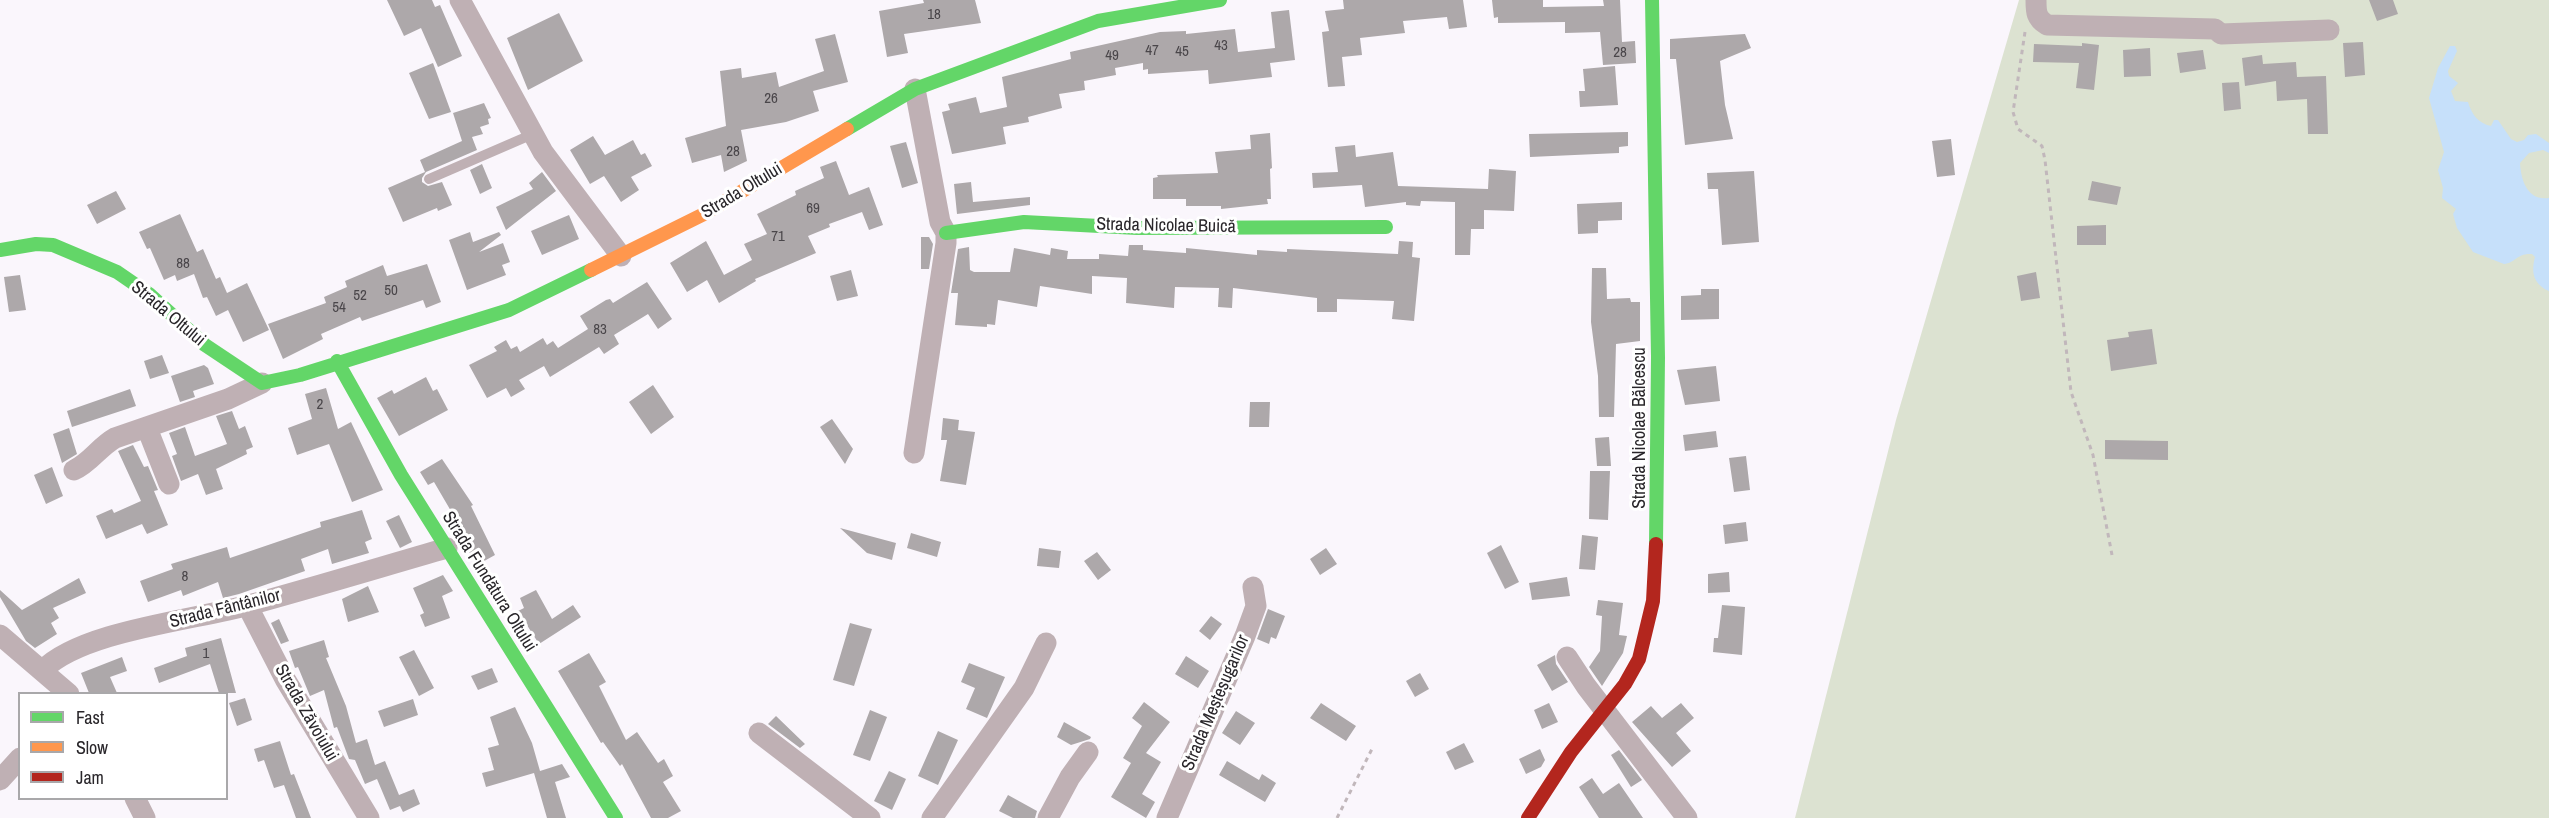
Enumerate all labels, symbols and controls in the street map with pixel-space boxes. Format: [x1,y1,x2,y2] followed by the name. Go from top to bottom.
[927,6,941,24] house number: 18
[1214,37,1228,55] house number: 43
[1145,42,1159,60] house number: 47
[1175,43,1189,61] house number: 45
[1613,44,1627,62] house number: 28
[1105,47,1119,65] house number: 49
[764,90,778,108] house number: 26
[726,143,740,161] house number: 28
[698,159,786,223] street label: Strada Oltului
[806,200,820,218] house number: 69
[1096,214,1236,238] street label: Strada Nicolae Buică
[771,228,785,246] house number: 71
[176,255,190,273] house number: 88
[126,277,210,351] street label: Strada Oltului
[384,282,398,300] house number: 50
[353,287,367,305] house number: 52
[332,299,346,317] house number: 54
[593,321,607,339] house number: 83
[1629,347,1651,509] street label: Strada Nicolae Bălcescu
[317,396,323,414] house number: 2
[437,508,541,656] street label: Strada Fundătura Oltului
[182,568,188,586] house number: 8
[167,585,283,633] street label: Strada Fântânilor
[1178,632,1254,774] street label: Strada Meșteșugarilor
[203,645,209,663] house number: 1
[270,661,342,765] street label: Strada Zăvoiului
[18,692,228,800] legend
[76,705,104,730] text: Fast
[76,735,108,760] text: Slow
[76,765,104,790] text: Jam

